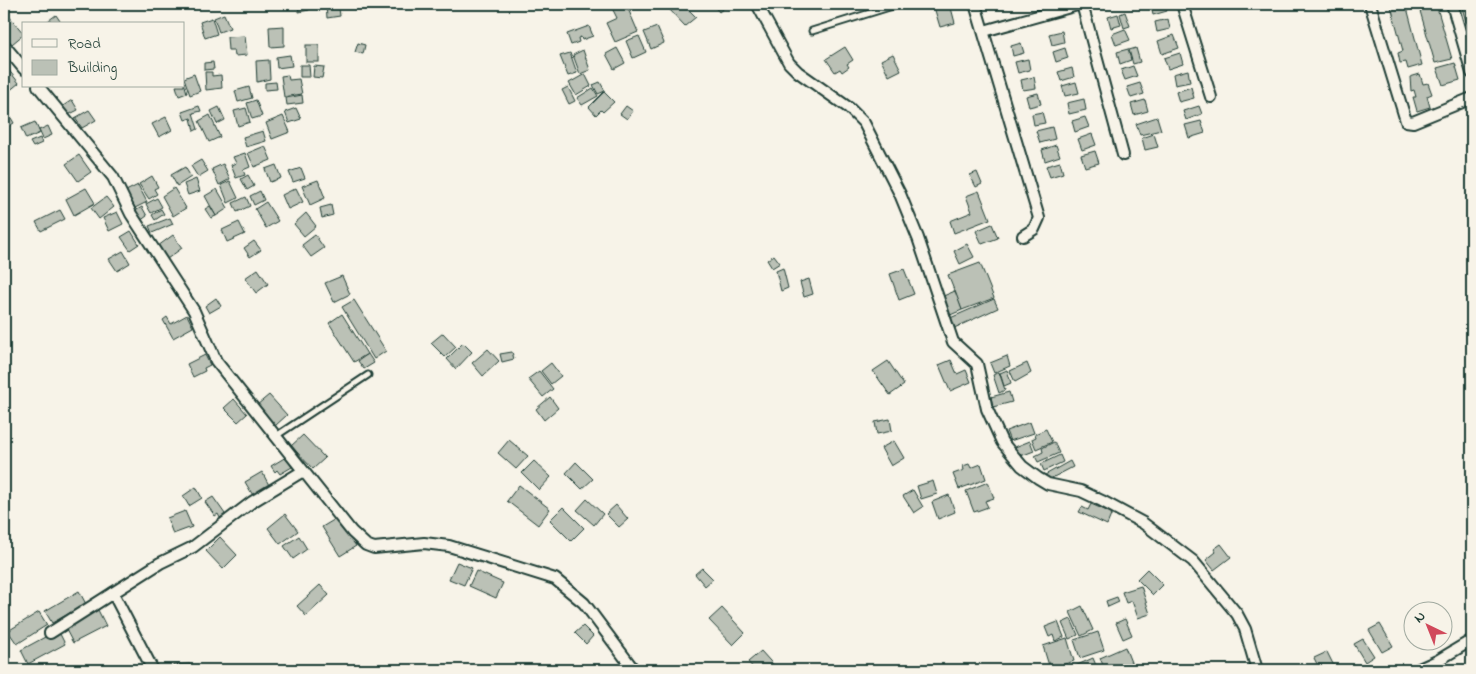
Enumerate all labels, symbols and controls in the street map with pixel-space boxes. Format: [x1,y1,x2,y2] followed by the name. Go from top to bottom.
[22,22,185,88] legend
[68,33,101,55] text: Road
[67,57,117,80] text: Building
[1404,602,1454,652] north arrow
[1410,607,1431,628] text: N

